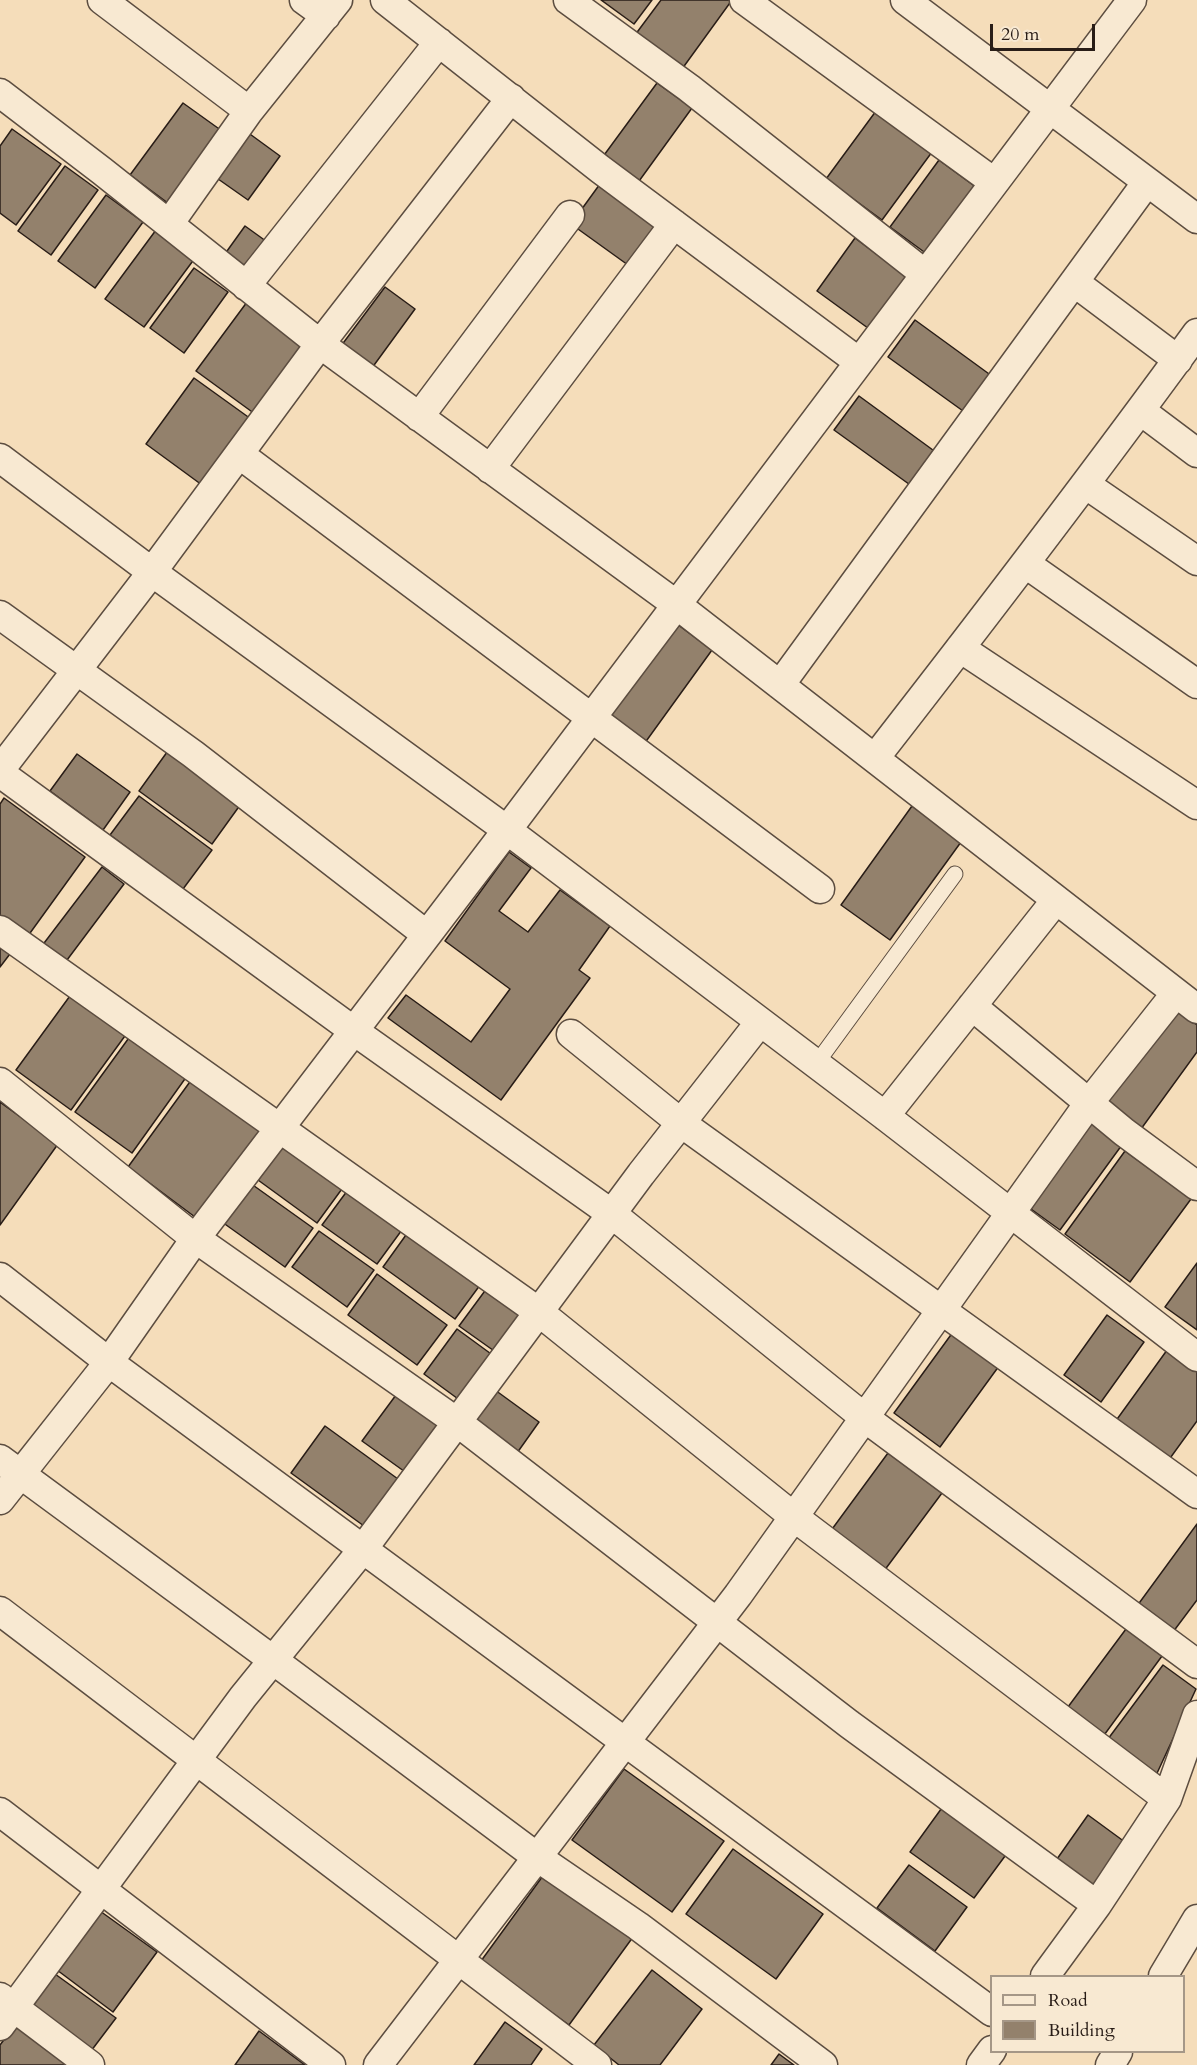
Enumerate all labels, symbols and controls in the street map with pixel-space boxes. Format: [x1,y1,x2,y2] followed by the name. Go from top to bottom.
[993,12,1098,50] scale bar
[1001,22,1040,47] text: 20 m
[990,1975,1185,2053] legend
[1048,1988,1088,2013] text: Road
[1048,2018,1115,2043] text: Building

